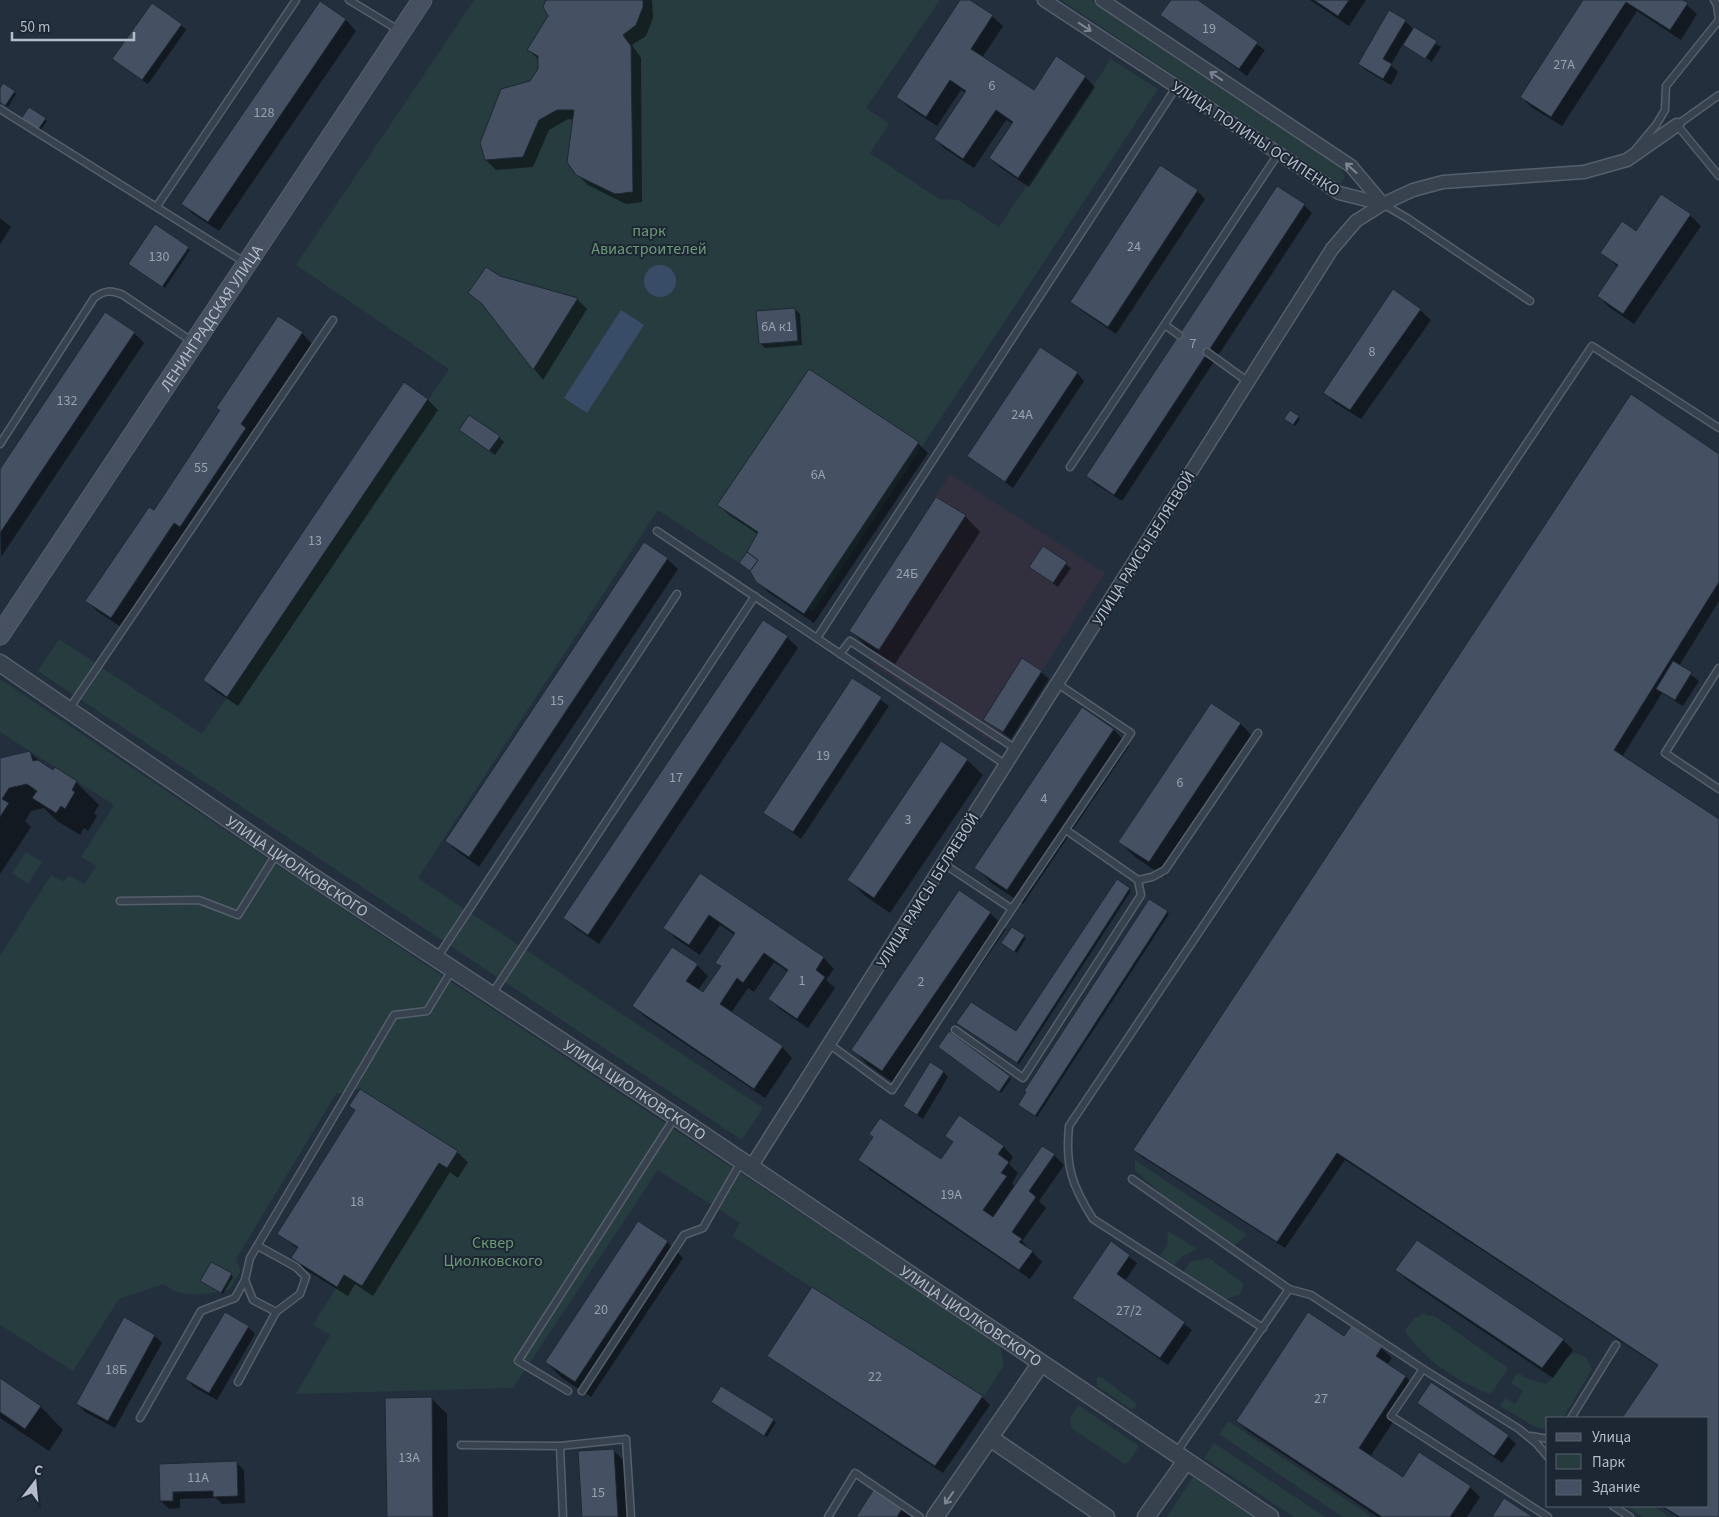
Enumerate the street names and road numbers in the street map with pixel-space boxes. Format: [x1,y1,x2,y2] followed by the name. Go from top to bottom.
[1167,76,1344,202] street label: УЛИЦА ПОЛИНЫ ОСИПЕНКО
[155,240,269,396] street label: ЛЕНИНГРАДСКАЯ УЛИЦА
[1087,467,1201,630] street label: УЛИЦА РАИСЫ БЕЛЯЕВОЙ
[871,809,985,972] street label: УЛИЦА РАИСЫ БЕЛЯЕВОЙ
[221,811,372,923] street label: УЛИЦА ЦИОЛКОВСКОГО
[559,1035,710,1146] street label: УЛИЦА ЦИОЛКОВСКОГО
[895,1261,1046,1372] street label: УЛИЦА ЦИОЛКОВСКОГО

